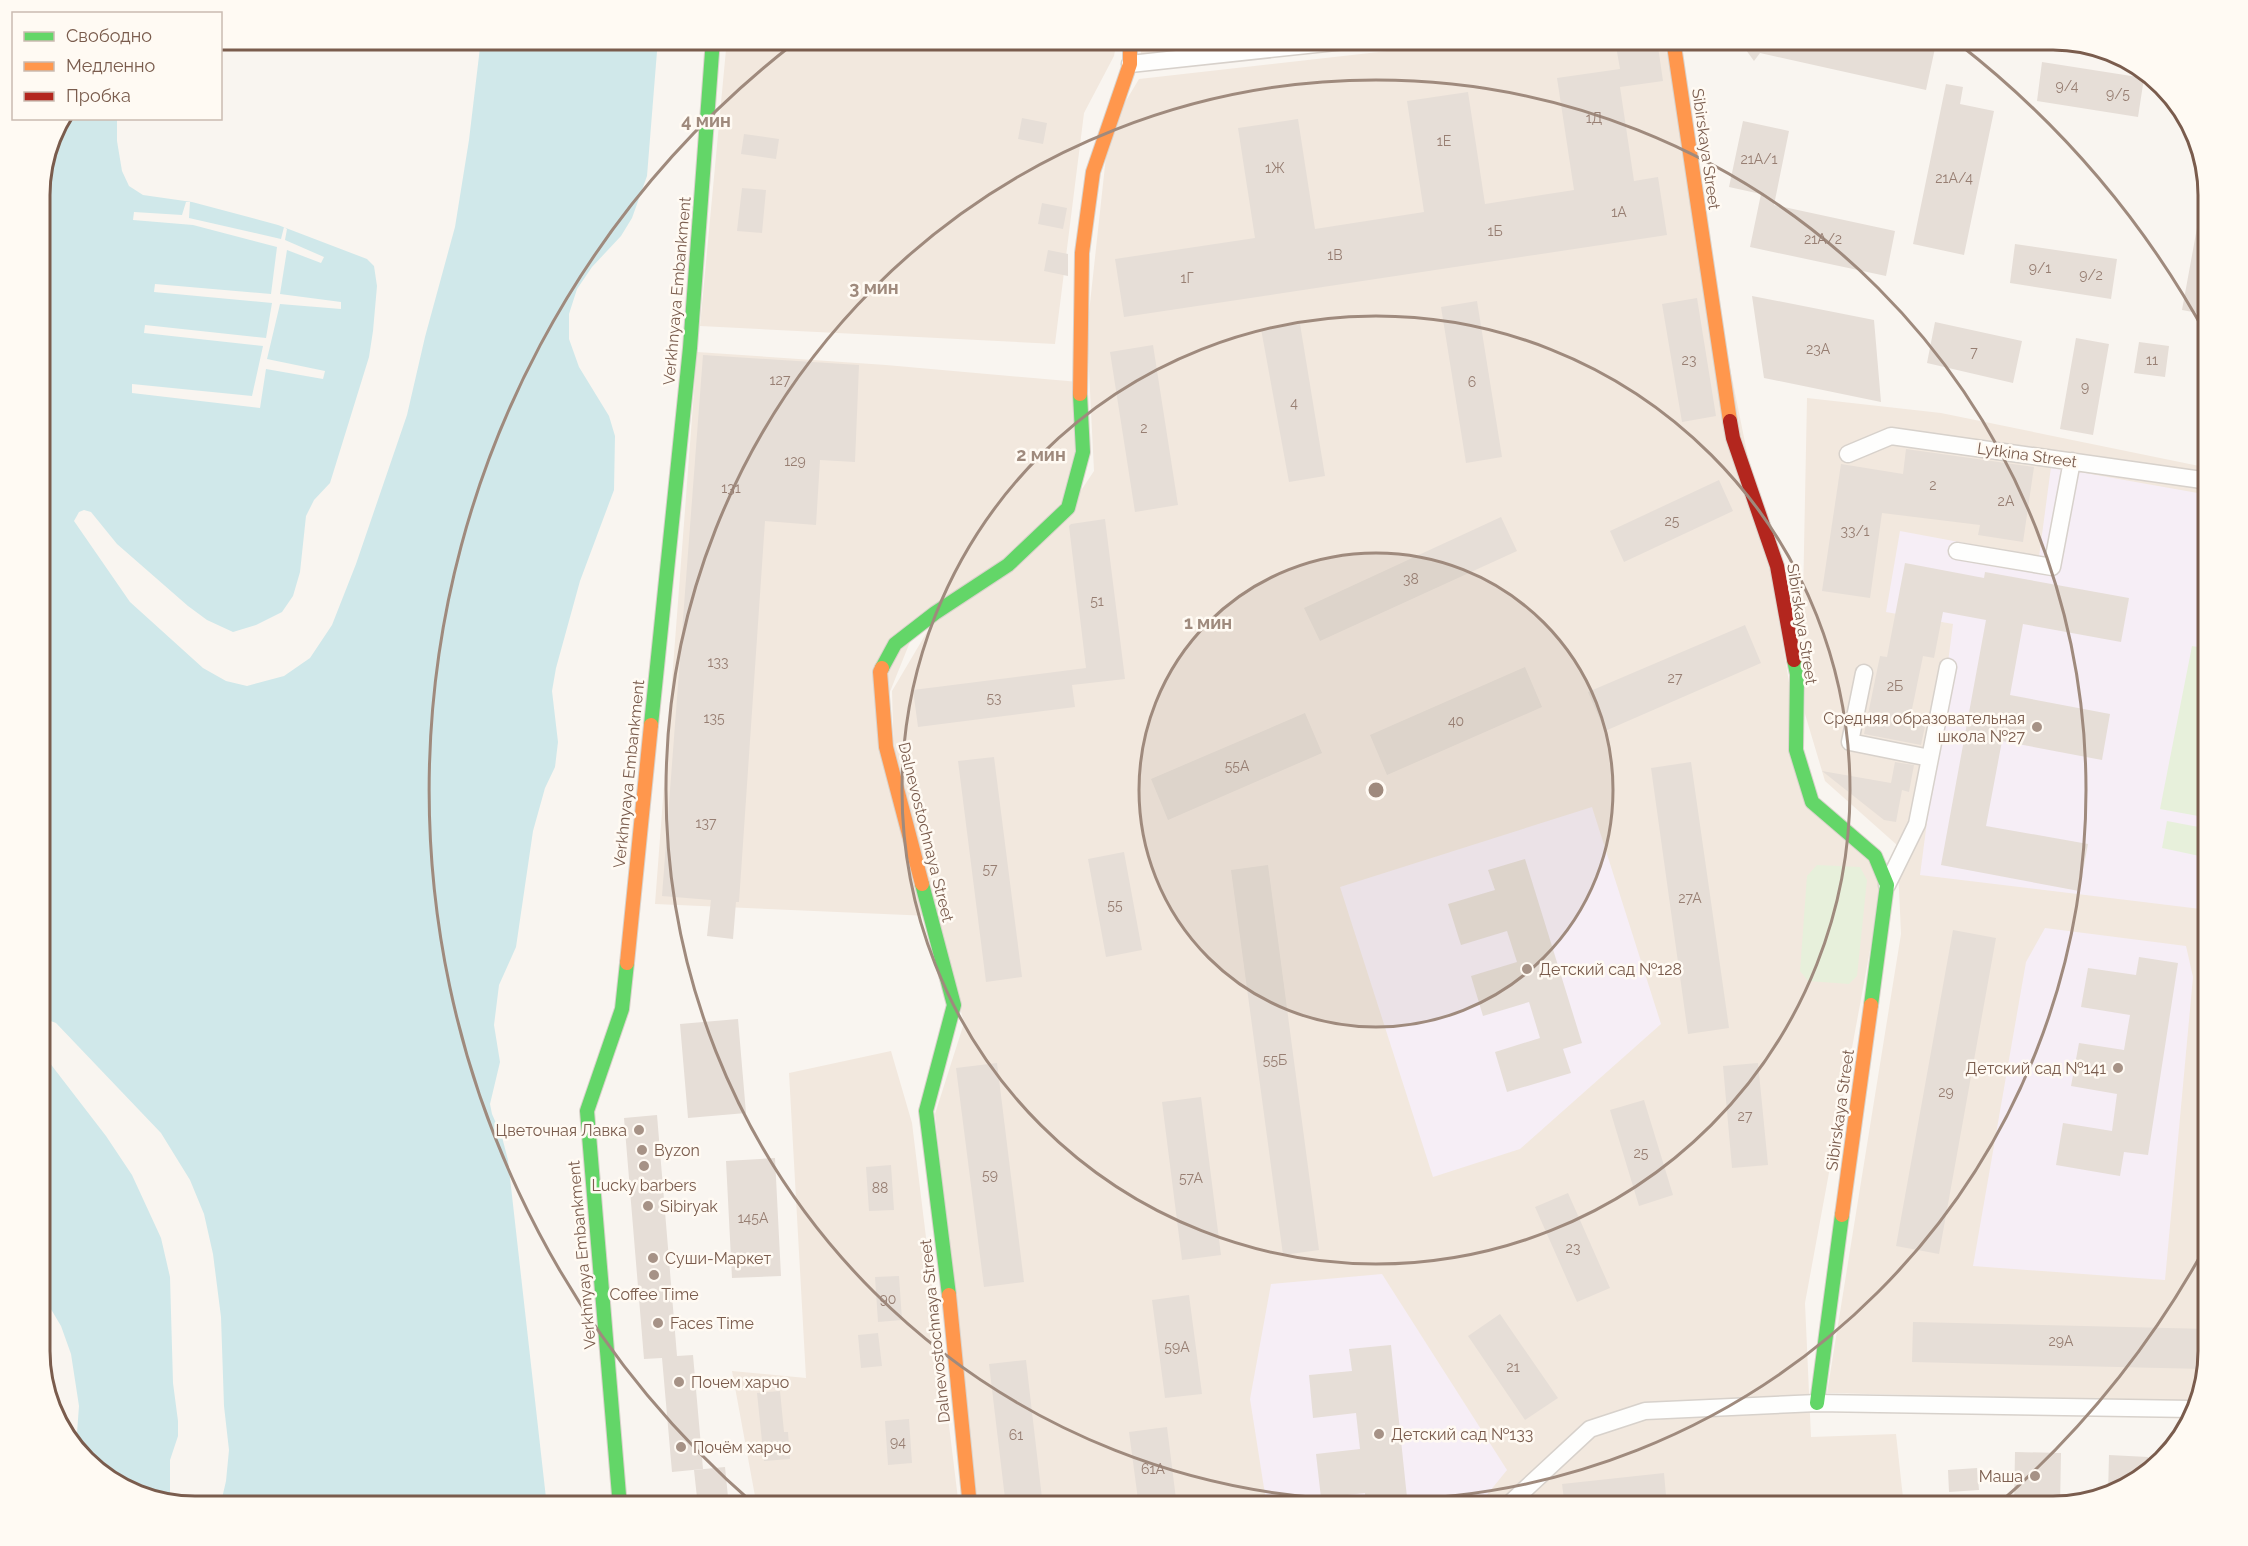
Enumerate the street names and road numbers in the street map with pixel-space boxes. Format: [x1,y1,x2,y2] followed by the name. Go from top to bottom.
[1688,87,1724,212] street label: Sibirskaya Street
[659,195,695,386] street label: Verkhnyaya Embankment
[1976,439,2079,471] street label: Lytkina Street
[1783,562,1821,687] street label: Sibirskaya Street
[610,678,648,869] street label: Verkhnyaya Embankment
[894,740,958,925] street label: Dalnevostochnaya Street
[1822,1047,1858,1172] street label: Sibirskaya Street
[564,1159,600,1350] street label: Verkhnyaya Embankment
[916,1238,954,1424] street label: Dalnevostochnaya Street

